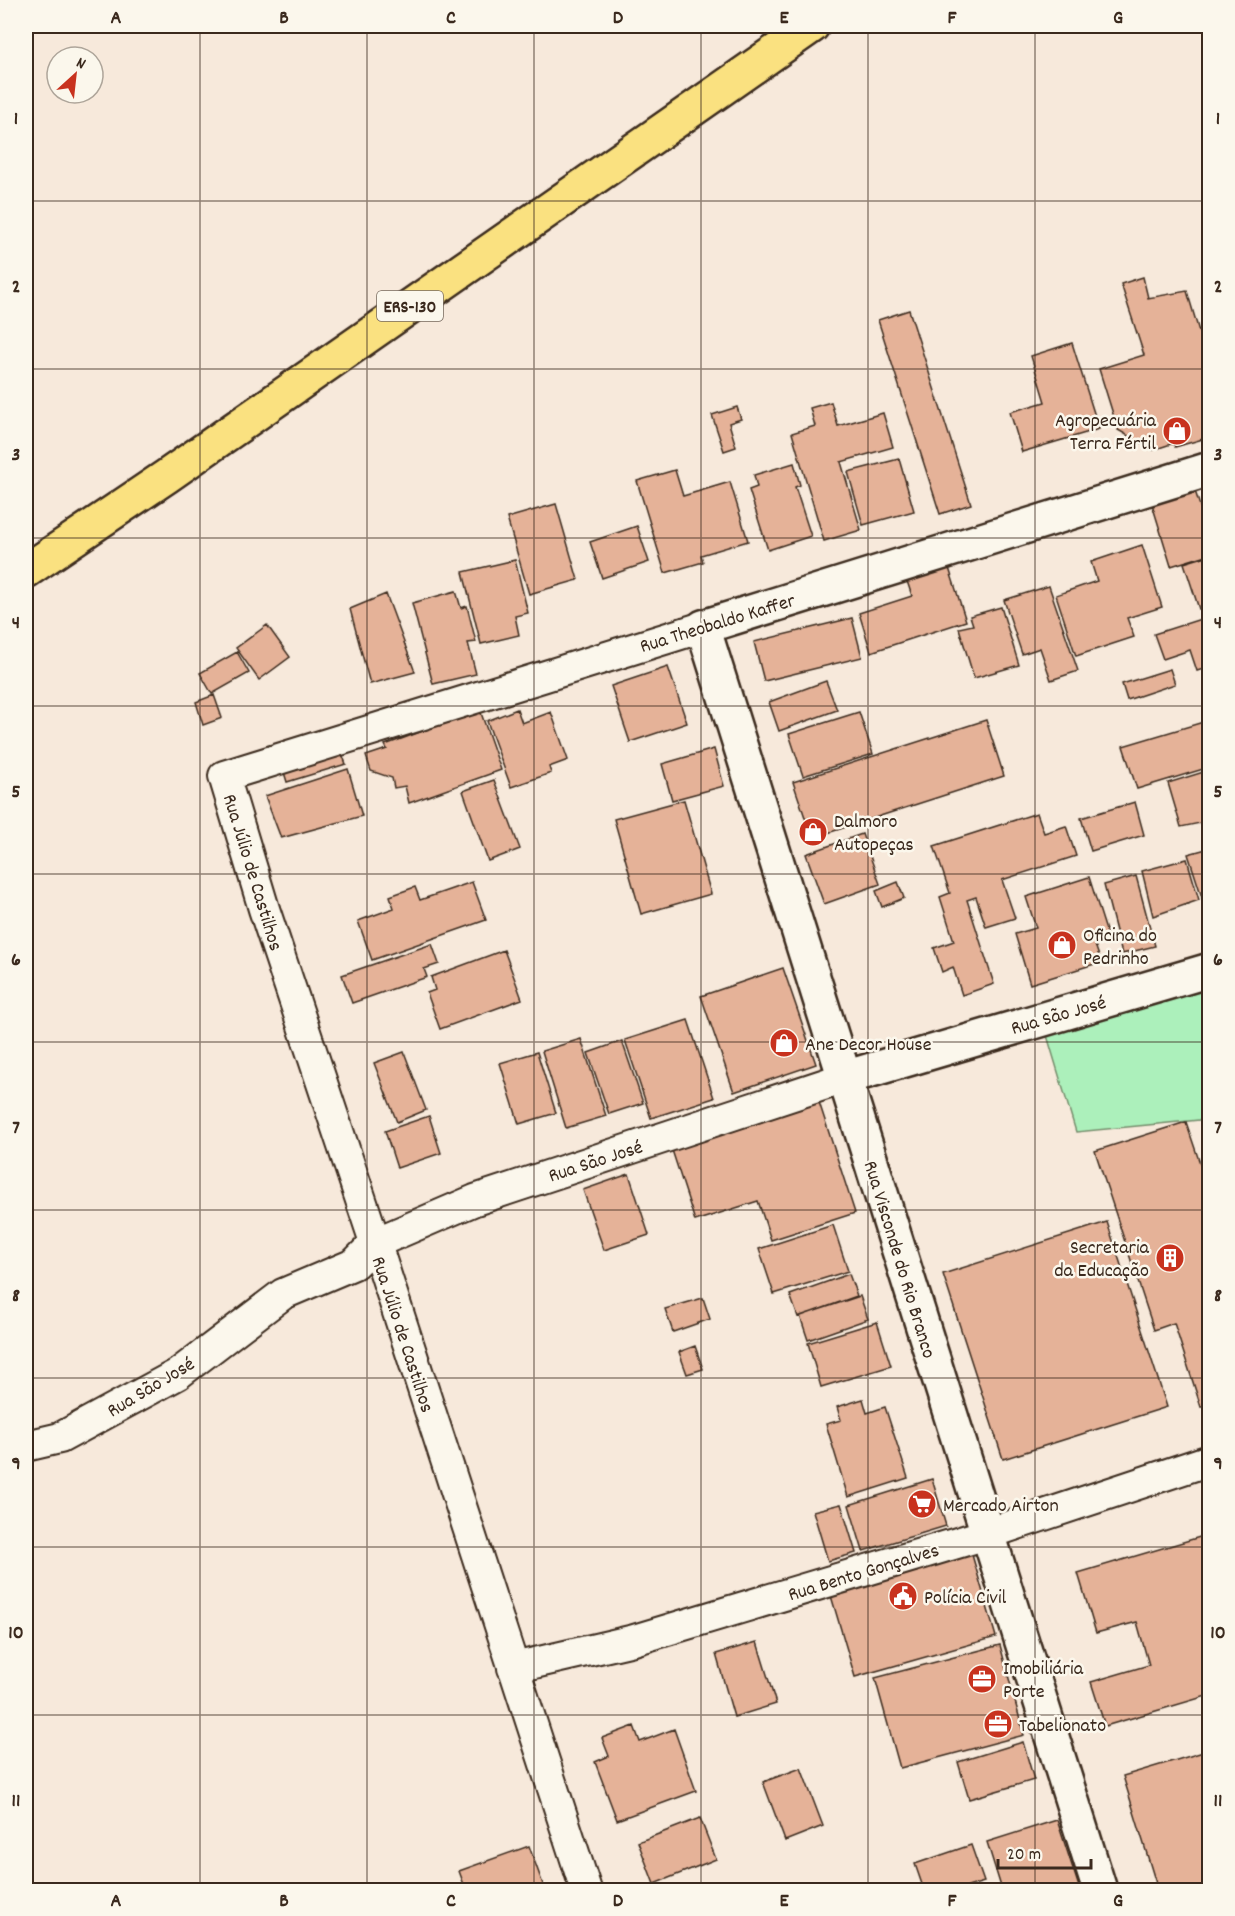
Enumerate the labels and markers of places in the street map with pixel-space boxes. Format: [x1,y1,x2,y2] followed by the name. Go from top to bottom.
[1055,408,1157,459] place label: Agropecuária Terra Fértil
[1161,415,1193,447] shop icon: Agropecuária Terra Fértil
[834,809,914,860] place label: Dalmoro Autopeças
[797,816,829,848] shop icon: Dalmoro Autopeças
[1083,923,1157,974] place label: Oficina do Pedrinho
[1046,929,1078,961] shop icon: Oficina do Pedrinho
[768,1027,800,1059] shop icon: Ane Decor House
[805,1032,932,1060] place label: Ane Decor House
[1054,1235,1150,1286] place label: Secretaria da Educação
[1154,1242,1186,1274] building icon: Secretaria da Educação
[906,1488,938,1520] supermarket icon: Mercado Airton
[943,1493,1059,1521] place label: Mercado Airton
[887,1580,919,1612] public building icon: Polícia Civil
[924,1585,1007,1613] place label: Polícia Civil
[1003,1656,1084,1707] place label: Imobiliária Porte
[966,1663,998,1695] office icon: Imobiliária Porte
[982,1708,1014,1740] office icon: Tabelionato
[1019,1713,1106,1741] place label: Tabelionato

